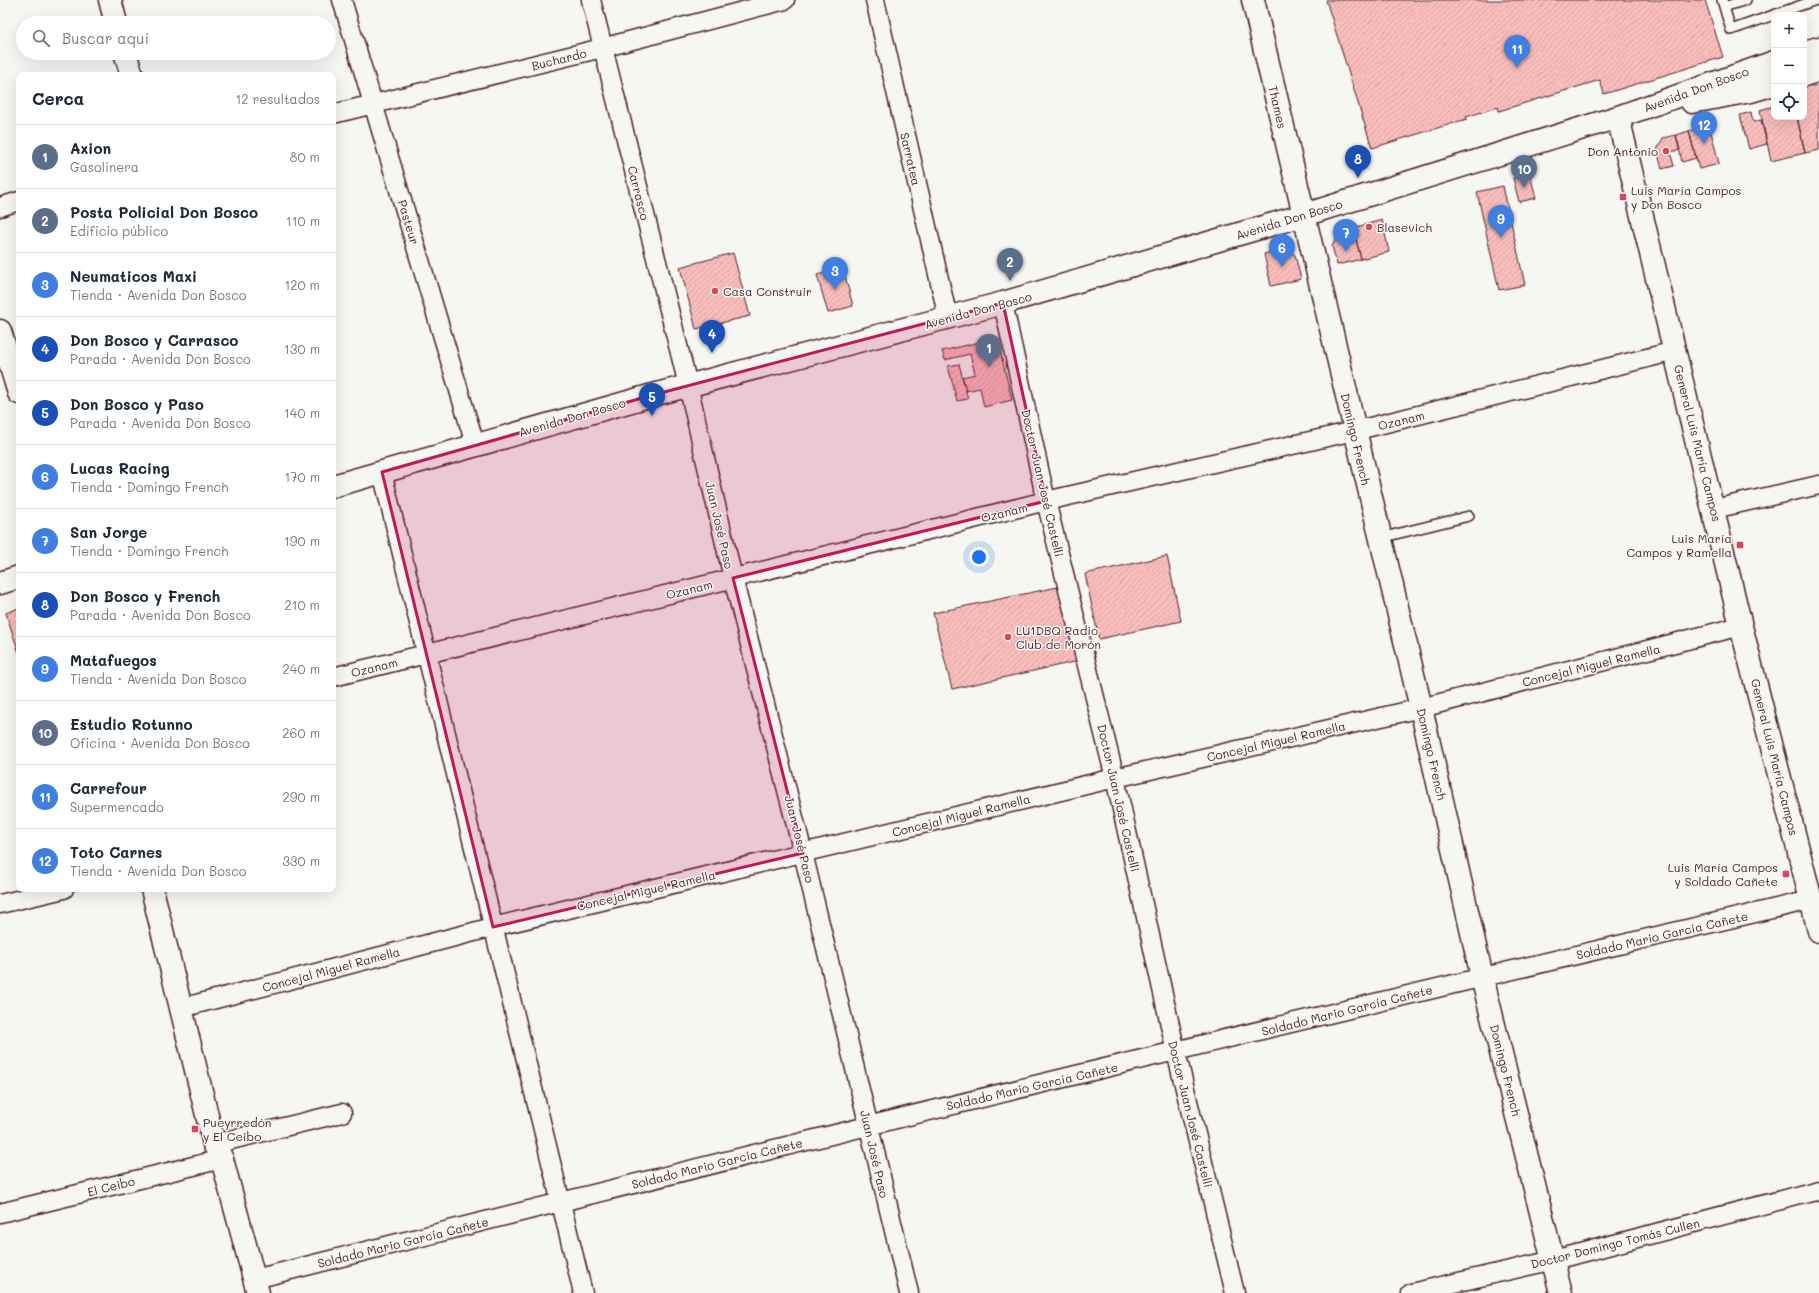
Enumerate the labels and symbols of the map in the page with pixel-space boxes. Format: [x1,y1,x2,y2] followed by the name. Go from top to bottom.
[1504,35,1530,68] pin: 11
[530,44,588,74] street label: Buchardo
[1641,63,1751,115] street label: Avenida Don Bosco
[1265,84,1291,130] street label: Thames
[1691,111,1717,144] pin: 12
[897,131,925,187] street label: Sarratea
[1587,143,1658,159] place label: Don Antonio
[1345,145,1371,178] pin: 8
[1661,146,1671,156] marker: Don Antonio
[1511,155,1537,188] pin: 10
[625,164,653,222] street label: Carrasco
[1631,182,1741,212] place label: Luis María Campos y Don Bosco
[1618,192,1628,202] marker: Luis María Campos y Don Bosco
[1234,195,1344,243] street label: Avenida Don Bosco
[395,198,423,246] street label: Pasteur
[1488,205,1514,238] pin: 9
[1333,219,1359,252] pin: 7
[1377,219,1432,235] place label: Blasevich
[1364,222,1374,232] marker: Blasevich
[1269,234,1295,267] pin: 6
[997,248,1023,281] pin: 2
[822,257,848,290] pin: 3
[723,283,812,299] place label: Casa Construir
[710,286,720,296] marker: Casa Construir
[923,288,1033,332] street label: Avenida Don Bosco
[699,320,725,353] pin: 4
[976,334,1002,367] pin: 1
[1671,363,1725,523] street label: General Luis María Campos
[639,383,665,416] pin: 5
[1338,392,1374,487] street label: Domingo French
[517,394,627,440] street label: Avenida Don Bosco
[1376,407,1426,433] street label: Ozanam
[1018,408,1068,558] street label: Doctor Juan José Castelli
[702,480,738,570] street label: Juan José Paso
[979,499,1029,525] street label: Ozanam
[1626,530,1732,560] place label: Luis María Campos y Ramella
[1735,540,1745,550] marker: Luis María Campos y Ramella
[969,547,989,567] your location
[664,576,714,602] street label: Ozanam
[1016,622,1101,652] place label: LU1DBQ Radio Club de Morón
[1003,632,1013,642] marker: LU1DBQ Radio Club de Morón
[1520,640,1662,690] street label: Concejal Miguel Ramella
[349,654,399,680] street label: Ozanam
[1748,677,1802,837] street label: General Luis María Campos
[1414,707,1450,802] street label: Domingo French
[1205,717,1347,765] street label: Concejal Miguel Ramella
[1094,723,1144,873] street label: Doctor Juan José Castelli
[890,790,1032,840] street label: Concejal Miguel Ramella
[781,794,819,884] street label: Juan José Paso
[1668,859,1778,889] place label: Luis María Campos y Soldado Cañete
[575,866,717,914] street label: Concejal Miguel Ramella
[1781,869,1791,879] marker: Luis María Campos y Soldado Cañete
[1575,907,1749,963] street label: Soldado Mario García Cañete
[260,943,402,995] street label: Concejal Miguel Ramella
[1260,981,1434,1039] street label: Soldado Mario García Cañete
[1487,1023,1525,1118] street label: Domingo French
[1165,1039,1217,1189] street label: Doctor Juan José Castelli
[945,1058,1119,1114] street label: Soldado Mario García Cañete
[857,1109,893,1199] street label: Juan José Paso
[203,1114,271,1144] place label: Pueyrredón y El Ceibo
[190,1124,200,1134] marker: Pueyrredón y El Ceibo
[630,1134,804,1192] street label: Soldado Mario García Cañete
[86,1172,136,1200] street label: El Ceibo
[316,1213,490,1271] street label: Soldado Mario García Cañete
[1529,1214,1701,1272] street label: Doctor Domingo Tomás Cullen

